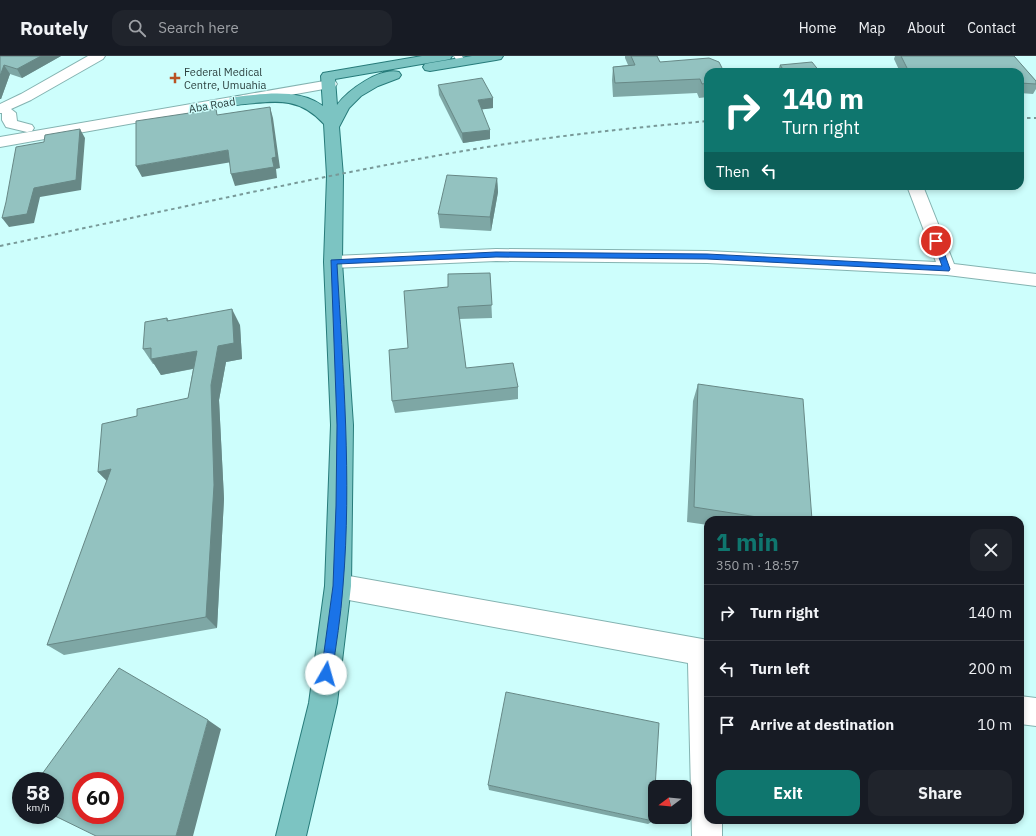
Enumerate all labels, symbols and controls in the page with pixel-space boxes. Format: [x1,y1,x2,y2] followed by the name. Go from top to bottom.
[112,10,392,46] search box
[20,16,88,40] text: Routely
[126,17,148,39] icon: search
[158,18,239,37] text: Search here
[799,19,836,37] text: Home
[858,19,885,37] text: Map
[907,19,945,37] text: About
[967,19,1016,37] text: Contact
[184,65,267,92] place label: Federal Medical Centre, Umuahia
[169,72,181,84] marker: Federal Medical Centre, Umuahia
[782,80,864,117] text: 140 m
[716,84,768,136] icon: right
[188,94,236,116] street label: Aba Road
[782,116,860,139] text: Turn right
[758,160,780,182] icon: left
[716,162,750,181] text: Then
[919,224,953,258] pin
[925,230,947,252] icon: arrive
[716,526,779,558] text: 1 min
[970,529,1012,571] button: close
[716,557,799,574] text: 350 m · 18:57
[716,602,738,624] icon: right
[750,603,819,622] text: Turn right
[968,603,1012,622] text: 140 m
[305,653,347,695] position arrow
[716,658,738,680] icon: left
[750,659,810,678] text: Turn left
[968,659,1012,678] text: 200 m
[716,714,738,736] icon: arrive
[750,715,894,734] text: Arrive at destination
[977,715,1012,734] text: 10 m
[716,770,860,816] button: Exit
[868,770,1012,816] button: Share
[72,772,124,824] speed limit sign: 60
[26,779,50,806] text: 58
[648,780,692,824] north arrow
[648,780,692,824] map controls
[26,801,50,814] text: km/h

